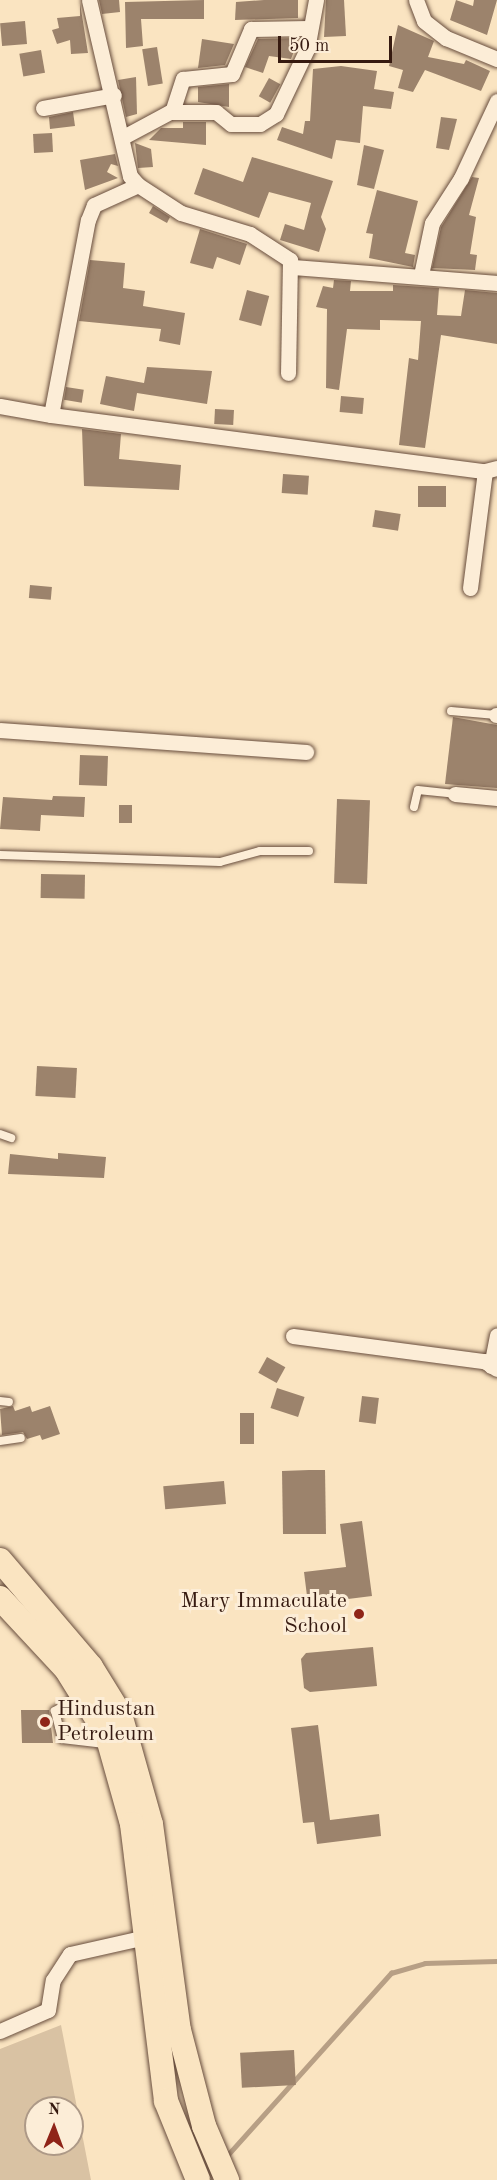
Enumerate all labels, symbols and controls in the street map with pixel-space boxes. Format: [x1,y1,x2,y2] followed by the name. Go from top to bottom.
[281,24,395,62] scale bar
[289,37,329,55] text: 50 m
[180,1588,347,1640] place label: Mary Immaculate School
[352,1607,366,1621] marker: Mary Immaculate School
[57,1696,155,1748] place label: Hindustan Petroleum
[38,1715,52,1729] marker: Hindustan Petroleum
[24,2096,84,2156] north arrow
[48,2102,61,2118] text: N

